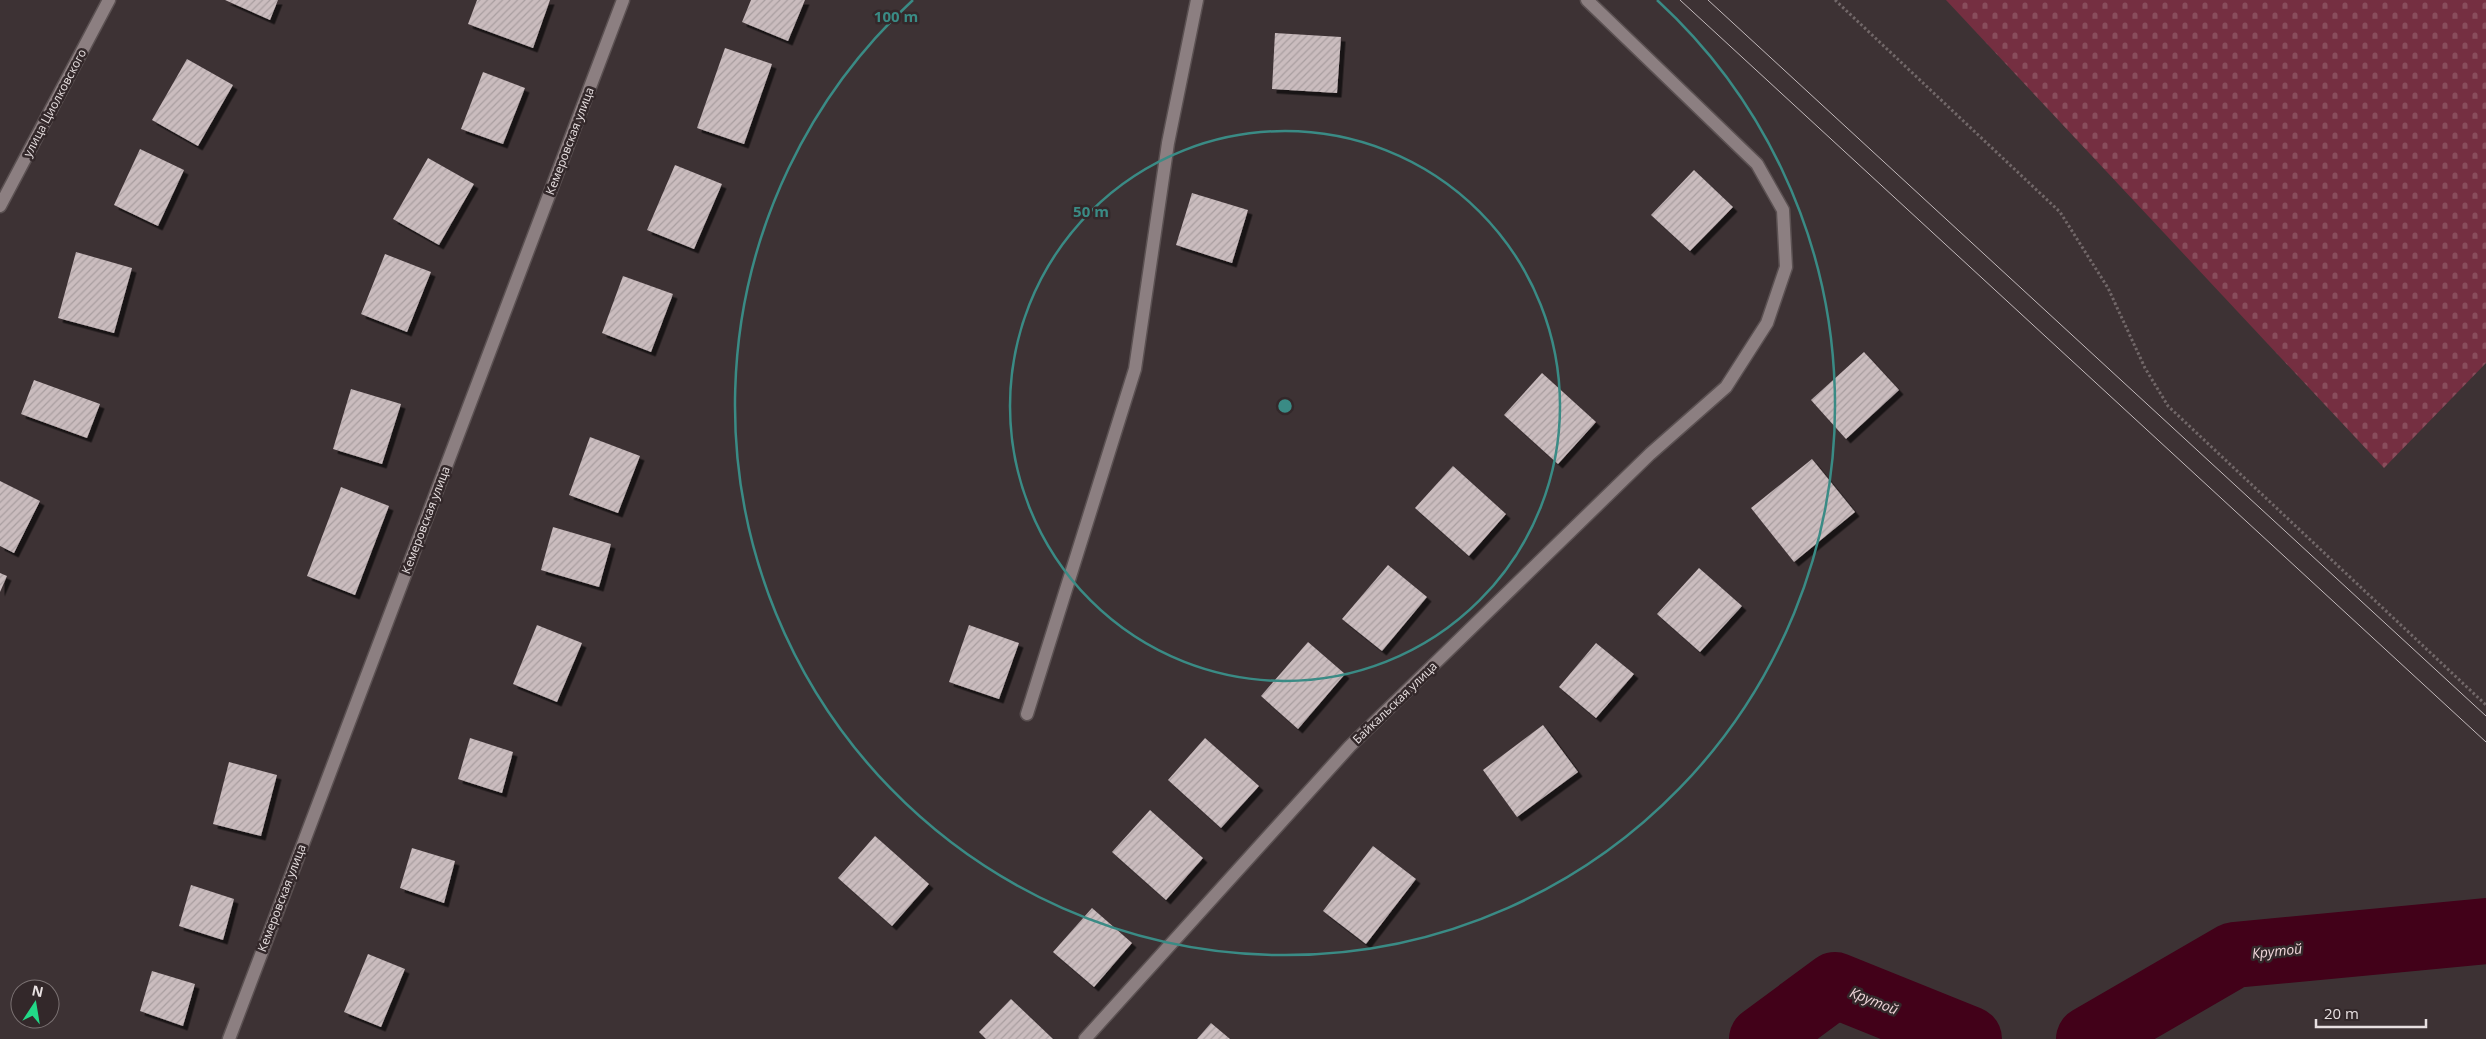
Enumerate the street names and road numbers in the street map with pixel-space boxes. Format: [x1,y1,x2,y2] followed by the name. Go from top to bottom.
[19,46,90,160] street label: улица Циолковского
[541,85,598,197] street label: Кемеровская улица
[397,464,454,576] street label: Кемеровская улица
[1349,658,1441,747] street label: Байкальская улица
[253,842,310,954] street label: Кемеровская улица

